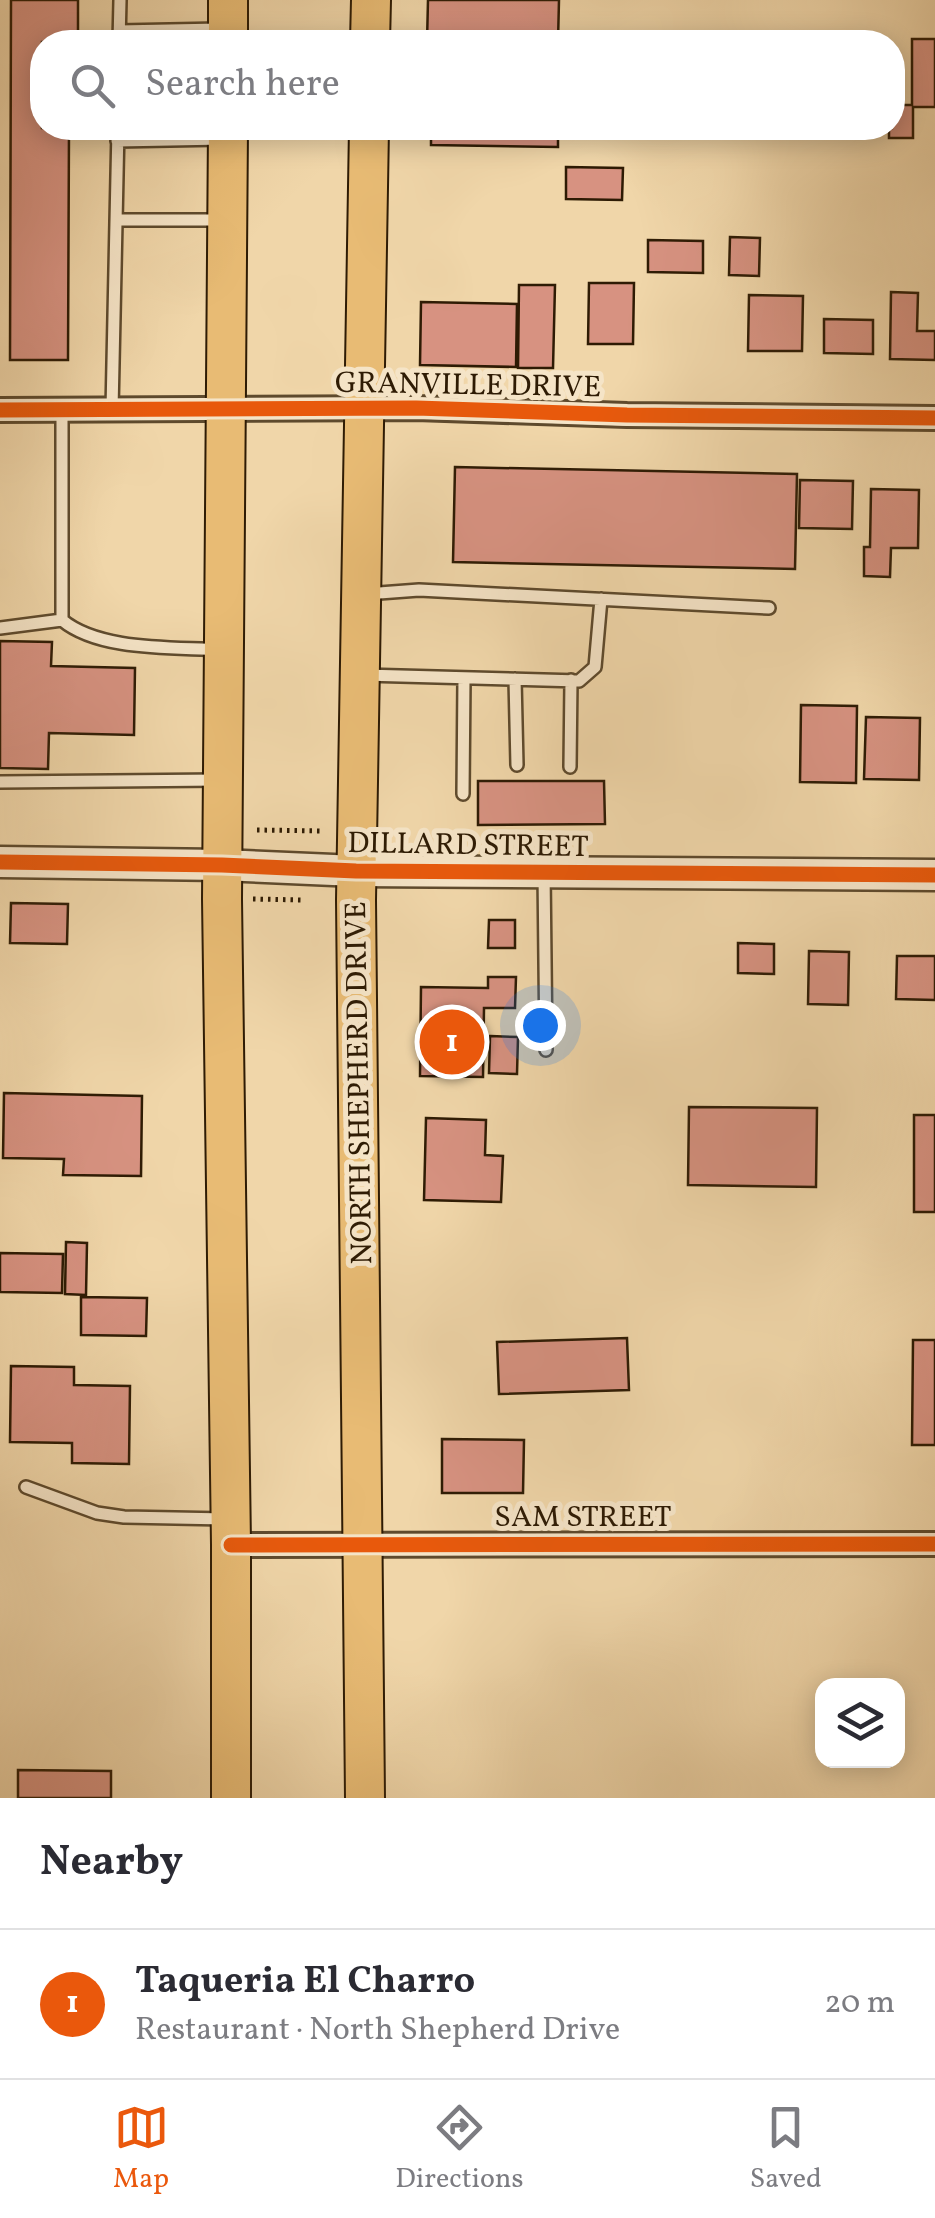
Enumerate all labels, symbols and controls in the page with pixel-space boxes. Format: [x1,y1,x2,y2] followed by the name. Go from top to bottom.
[30,30,905,140] search box
[65,58,120,113] icon: search
[145,59,340,112] text: Search here
[334,363,601,409] street label: GRANVILLE DRIVE
[347,823,589,869] street label: DILLARD STREET
[336,901,384,1265] street label: NORTH SHEPHERD DRIVE
[515,1000,566,1051] your location
[420,1004,484,1080] pin: 1
[494,1497,672,1539] street label: SAM STREET
[815,1678,905,1768] map controls
[815,1678,905,1768] button: layers
[40,1834,183,1893] text: Nearby
[135,1956,475,2009] text: Taqueria El Charro
[66,1982,79,2026] text: 1
[824,1982,895,2026] text: 20 m
[135,2009,620,2053] text: Restaurant · North Shepherd Drive
[113,2100,169,2199] tab: Map
[395,2100,524,2199] tab: Directions
[750,2100,822,2199] tab: Saved

